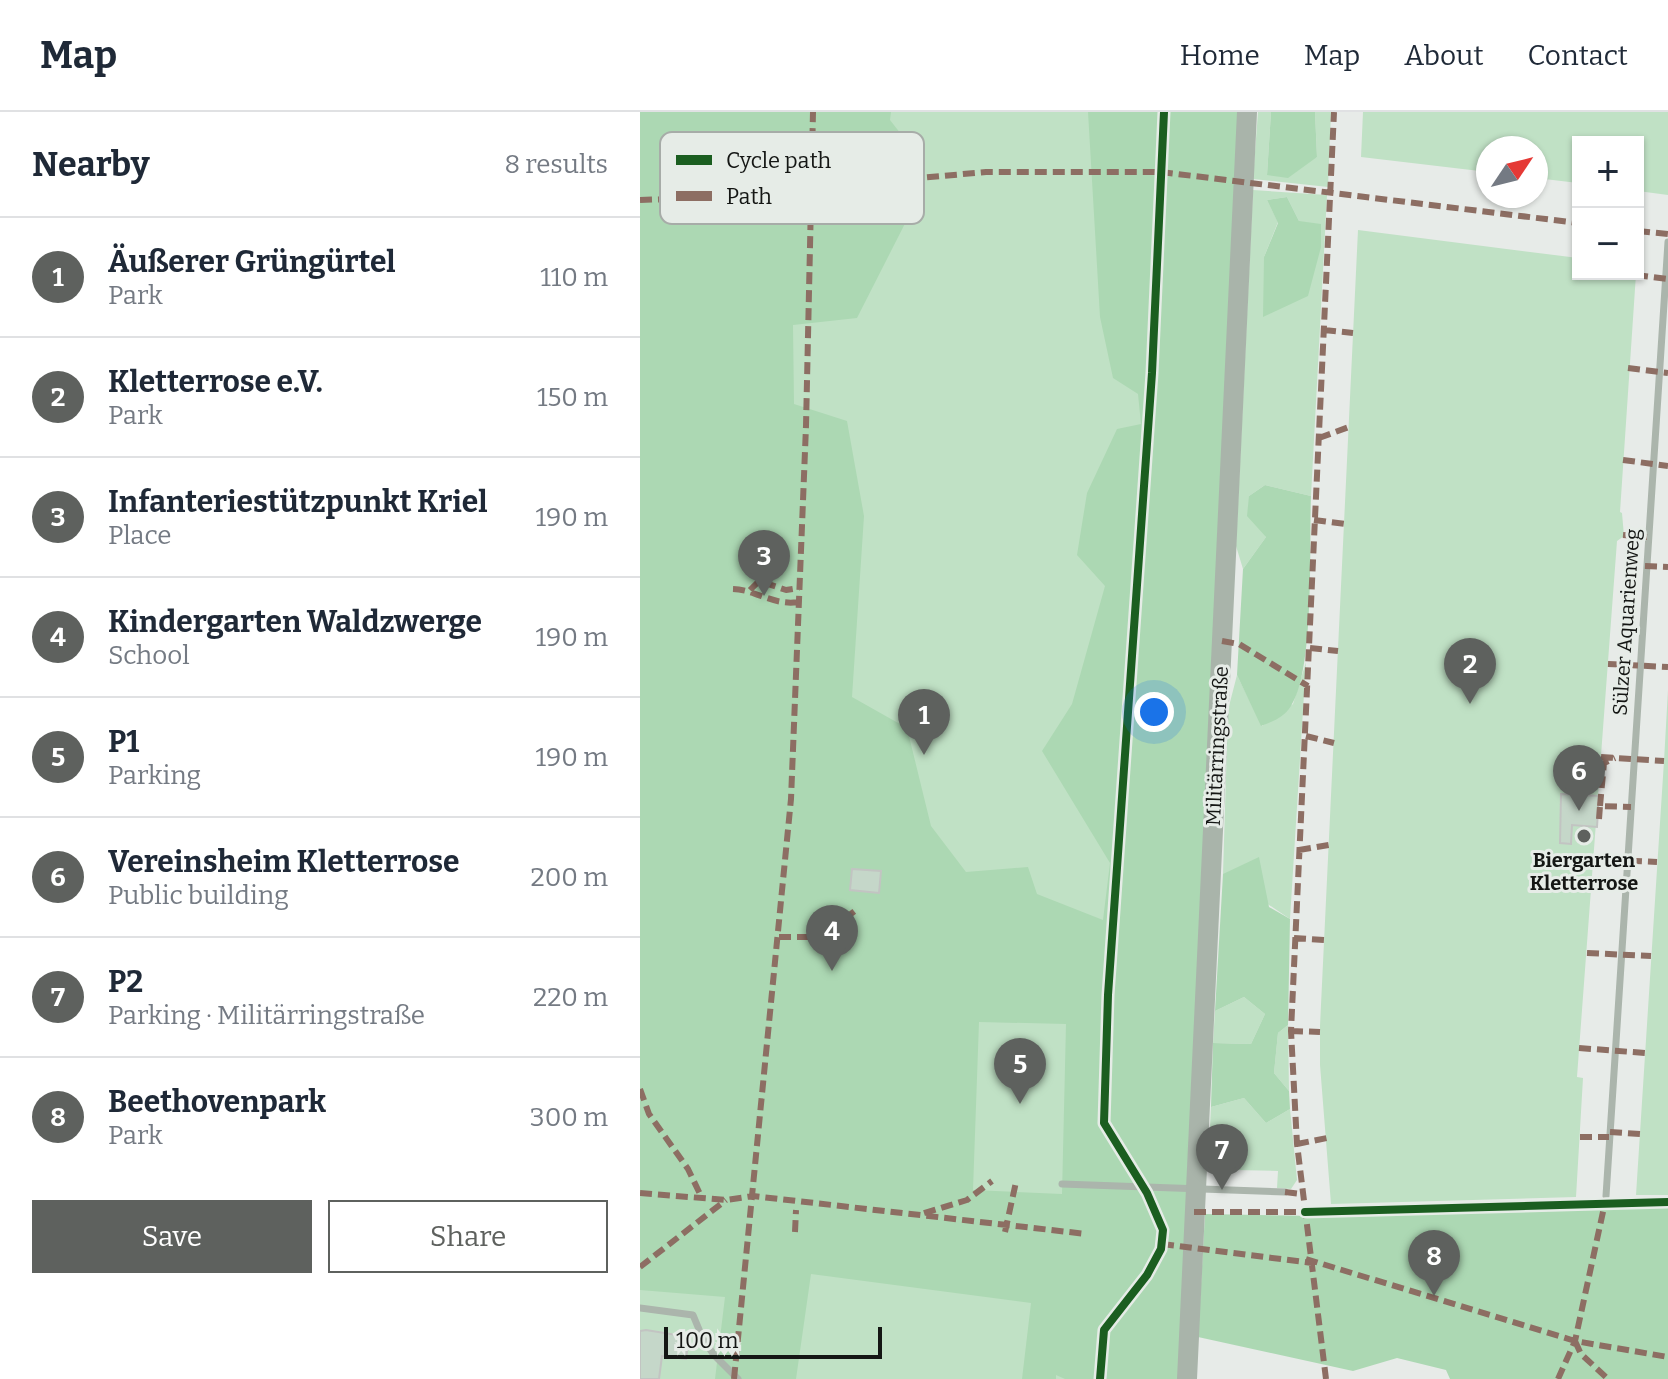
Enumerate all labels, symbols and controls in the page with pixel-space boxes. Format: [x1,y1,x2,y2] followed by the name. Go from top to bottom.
[40,32,117,78] text: Map
[1180,39,1260,72] text: Home
[1304,39,1360,72] text: Map
[1404,39,1484,72] text: About
[1528,39,1628,72] text: Contact
[660,132,924,224] legend
[1476,136,1548,208] north arrow
[1572,136,1644,280] map controls
[1572,136,1644,208] button: +
[32,144,150,185] text: Nearby
[726,147,831,174] text: Cycle path
[504,149,608,180] text: 8 results
[726,183,772,210] text: Path
[1572,208,1644,280] button: −
[108,244,396,280] text: Äußerer Grüngürtel
[52,262,64,293] text: 1
[540,262,608,293] text: 110 m
[108,280,163,311] text: Park
[108,364,323,400] text: Kletterrose e.V.
[51,382,65,413] text: 2
[537,382,608,413] text: 150 m
[108,400,163,431] text: Park
[108,484,487,520] text: Infanteriestützpunkt Kriel
[51,502,65,533] text: 3
[536,502,608,533] text: 190 m
[108,520,172,551] text: Place
[1607,528,1645,716] street label: Sülzer Aquarienweg
[738,530,790,596] pin: 3
[108,604,482,640] text: Kindergarten Waldzwerge
[50,622,66,653] text: 4
[536,622,608,653] text: 190 m
[1444,638,1496,704] pin: 2
[108,640,190,671] text: School
[1201,665,1233,827] street label: Militärringstraße
[898,689,950,755] pin: 1
[1134,692,1174,732] your location
[108,724,139,760] text: P1
[51,742,65,773] text: 5
[536,742,608,773] text: 190 m
[1553,745,1605,811] pin: 6
[108,760,201,791] text: Parking
[1575,827,1593,845] marker: Biergarten Kletterrose
[108,844,460,880] text: Vereinsheim Kletterrose
[1530,848,1638,895] place label: Biergarten Kletterrose
[50,862,66,893] text: 6
[531,862,608,893] text: 200 m
[108,880,289,911] text: Public building
[806,905,858,971] pin: 4
[108,964,143,1000] text: P2
[51,982,65,1013] text: 7
[533,982,608,1013] text: 220 m
[108,1000,425,1031] text: Parking · Militärringstraße
[994,1038,1046,1104] pin: 5
[108,1084,326,1120] text: Beethovenpark
[50,1102,66,1133] text: 8
[530,1102,608,1133] text: 300 m
[108,1120,163,1151] text: Park
[1196,1124,1248,1190] pin: 7
[32,1200,312,1273] button: Save
[328,1200,608,1273] button: Share
[1408,1230,1460,1296] pin: 8
[664,1323,882,1359] scale bar
[676,1327,739,1354] text: 100 m

